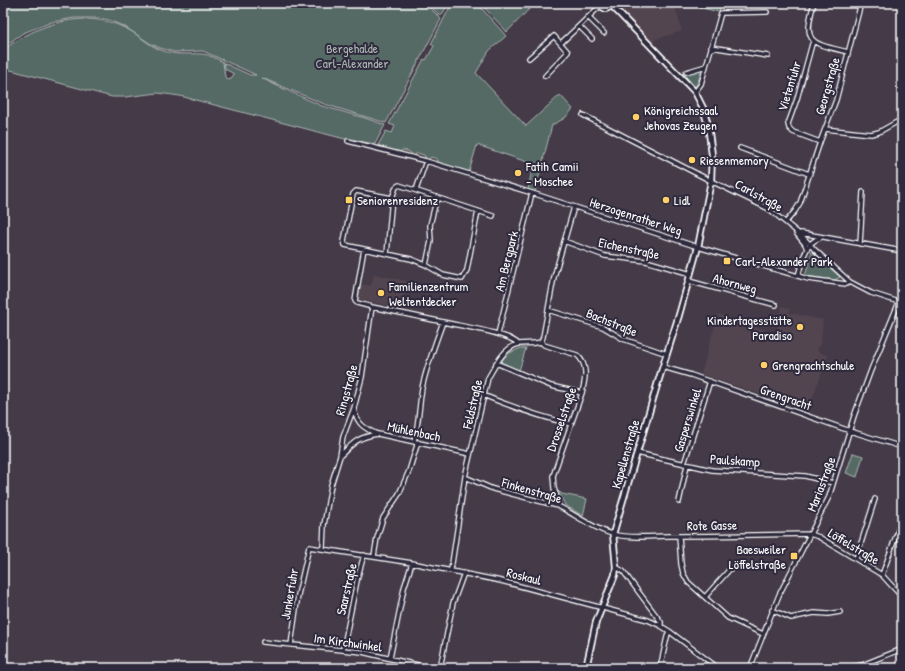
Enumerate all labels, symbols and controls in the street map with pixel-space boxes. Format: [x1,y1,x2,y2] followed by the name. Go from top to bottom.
[316,39,388,72] park label: Bergehalde Carl-Alexander
[810,55,844,117] street label: Georgstraße
[773,59,805,113] street label: Vietenfuhr
[644,101,718,134] place label: Königreichssaal Jehovas Zeugen
[631,112,641,122] marker: Königreichssaal Jehovas Zeugen
[700,151,769,169] place label: Riesenmemory
[687,155,697,165] marker: Riesenmemory
[525,157,579,190] place label: Fatih Camii - Moschee
[513,168,523,178] marker: Fatih Camii - Moschee
[732,174,786,216] street label: Carlstraße
[357,191,438,209] place label: Seniorenresidenz
[674,191,691,209] place label: Lidl
[588,193,685,239] street label: Herzogenrather Weg
[344,195,354,205] marker: Seniorenresidenz
[661,195,671,205] marker: Lidl
[490,228,522,293] street label: Am Bergpark
[597,233,661,263] street label: Eichenstraße
[735,252,833,270] place label: Carl-Alexander Park
[722,256,732,266] marker: Carl-Alexander Park
[711,268,759,298] street label: Ahornweg
[388,277,468,310] place label: Familienzentrum Weltentdecker
[376,288,386,298] marker: Familienzentrum Weltentdecker
[584,304,640,340] street label: Bachstraße
[707,311,792,344] place label: Kindertagesstätte Paradiso
[795,322,805,332] marker: Kindertagesstätte Paradiso
[772,356,855,374] place label: Grengrachtschule
[759,360,769,370] marker: Grengrachtschule
[331,363,361,417] street label: Ringstraße
[457,378,486,431] street label: Feldstraße
[758,380,815,414] street label: Grengracht
[542,385,580,453] street label: Drosselstraße
[669,385,705,454] street label: Gasperswinkel
[386,417,443,446] street label: Mühlenbach
[607,417,643,491] street label: Kapellenstraße
[709,449,761,471] street label: Paulskamp
[802,454,840,514] street label: Mariastraße
[499,473,564,507] street label: Finkenstraße
[687,516,737,534] street label: Rote Gasse
[825,524,883,568] street label: Löffelstraße
[729,540,786,573] place label: Baesweiler Löffelstraße
[789,551,799,561] marker: Baesweiler Löffelstraße
[331,561,361,617] street label: Saarstraße
[505,563,544,589] street label: Roskaul
[276,567,302,621] street label: Junkerfuhr
[313,628,384,656] street label: Im Kirchwinkel

